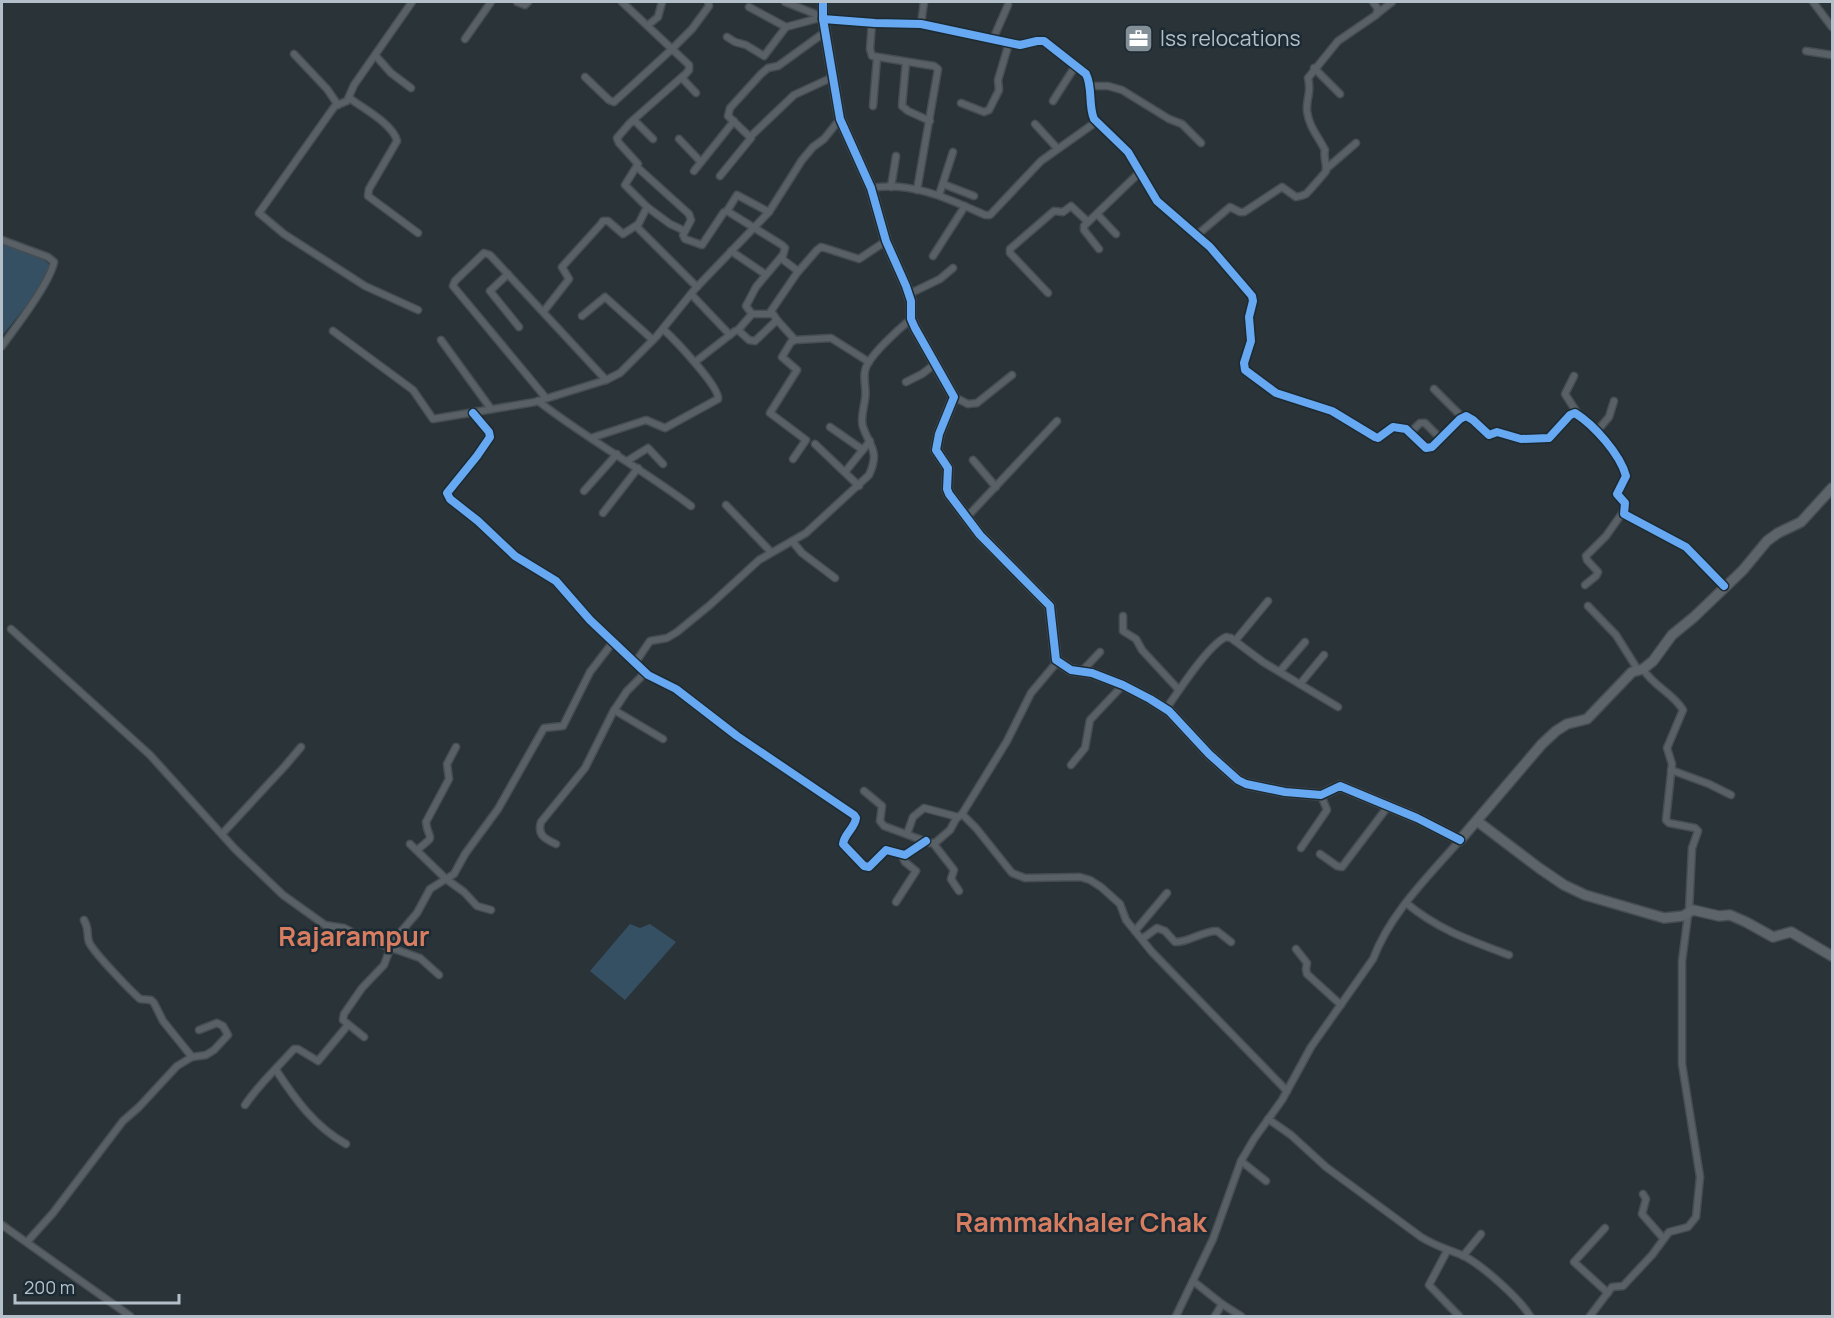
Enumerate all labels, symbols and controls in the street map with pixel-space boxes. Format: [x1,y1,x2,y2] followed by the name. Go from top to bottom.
[1123,22,1155,54] office icon: Iss relocations
[1160,24,1301,52] place label: Iss relocations
[278,917,430,954] district label: Rajarampur
[955,1203,1208,1240] district label: Rammakhaler Chak
[15,1267,178,1305] scale bar
[24,1275,75,1299] text: 200 m

